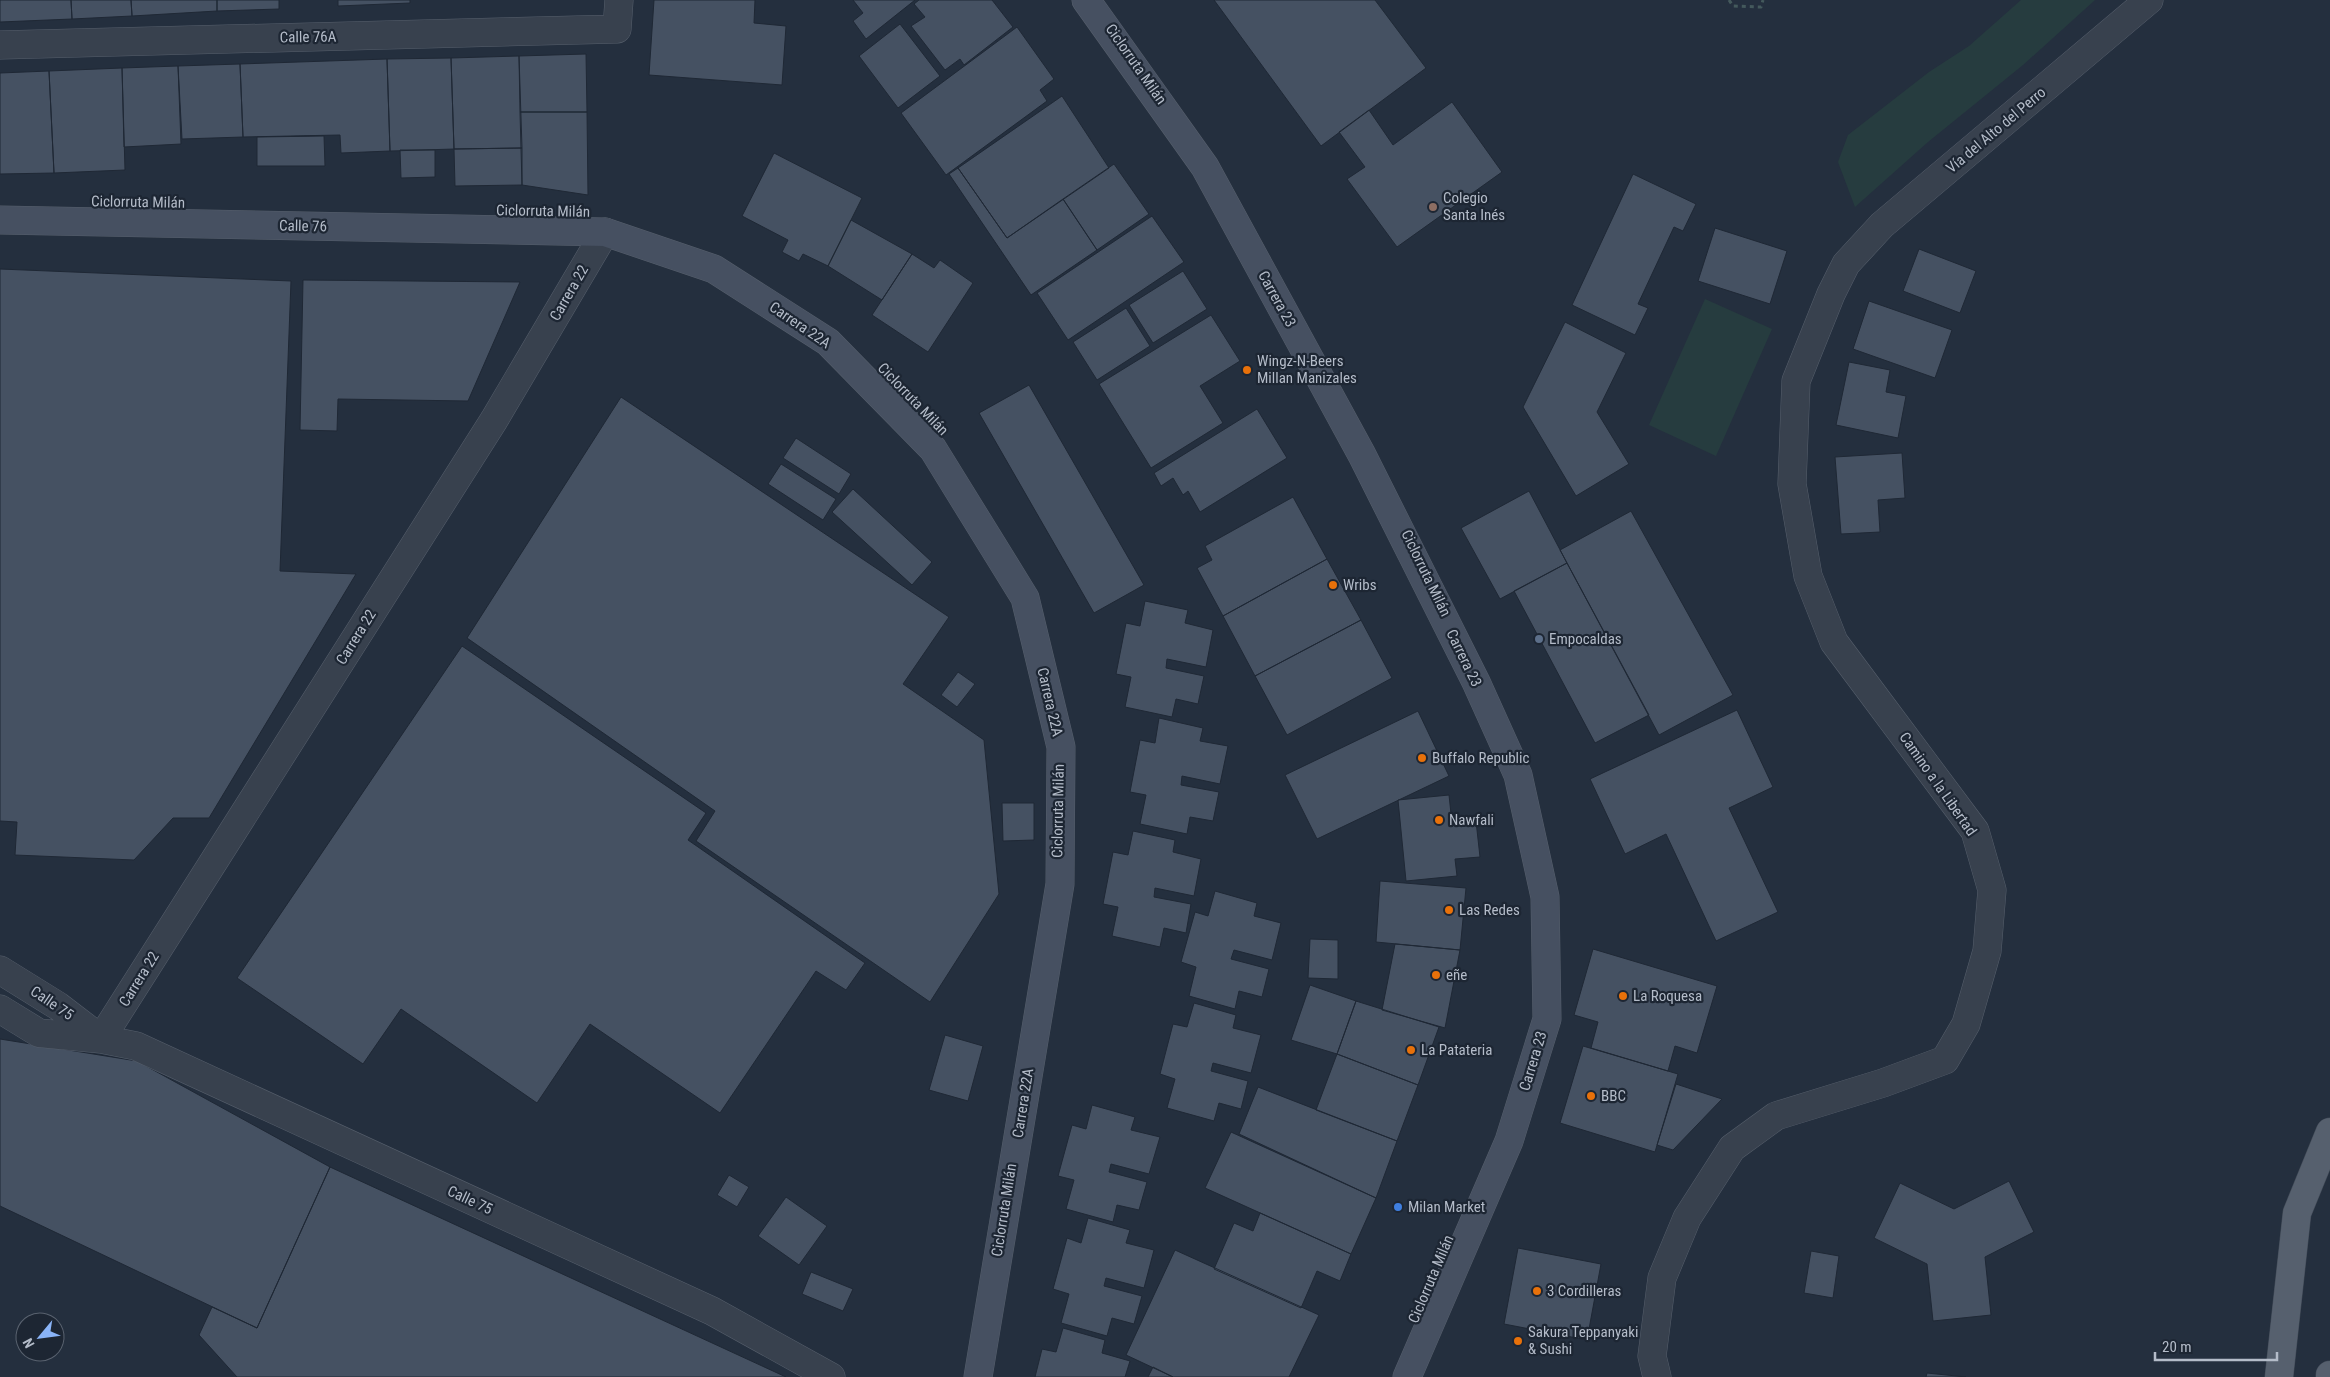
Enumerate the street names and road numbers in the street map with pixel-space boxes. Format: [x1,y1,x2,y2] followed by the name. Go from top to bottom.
[1102,20,1170,108] street label: Ciclorruta Milán
[280,28,337,46] street label: Calle 76A
[1943,83,2049,177] street label: Vía del Alto del Perro
[91,192,185,212] street label: Ciclorruta Milán
[496,201,590,221] street label: Ciclorruta Milán
[279,217,327,235] street label: Calle 76
[546,262,592,324] street label: Carrera 22
[1254,268,1300,330] street label: Carrera 23
[766,298,834,352] street label: Carrera 22A
[874,359,952,439] street label: Ciclorruta Milán
[1397,527,1455,619] street label: Ciclorruta Milán
[332,606,380,668] street label: Carrera 22
[1442,626,1486,690] street label: Carrera 23
[1033,666,1067,739] street label: Carrera 22A
[1896,729,1980,839] street label: Camino a la Libertad
[1048,764,1068,858] street label: Ciclorruta Milán
[115,948,163,1010] street label: Carrera 22
[27,982,77,1024] street label: Calle 75
[1515,1029,1551,1093] street label: Carrera 23
[1009,1067,1037,1139] street label: Carrera 22A
[988,1162,1020,1258] street label: Ciclorruta Milán
[445,1182,495,1218] street label: Calle 75
[1404,1232,1458,1326] street label: Ciclorruta Milán

